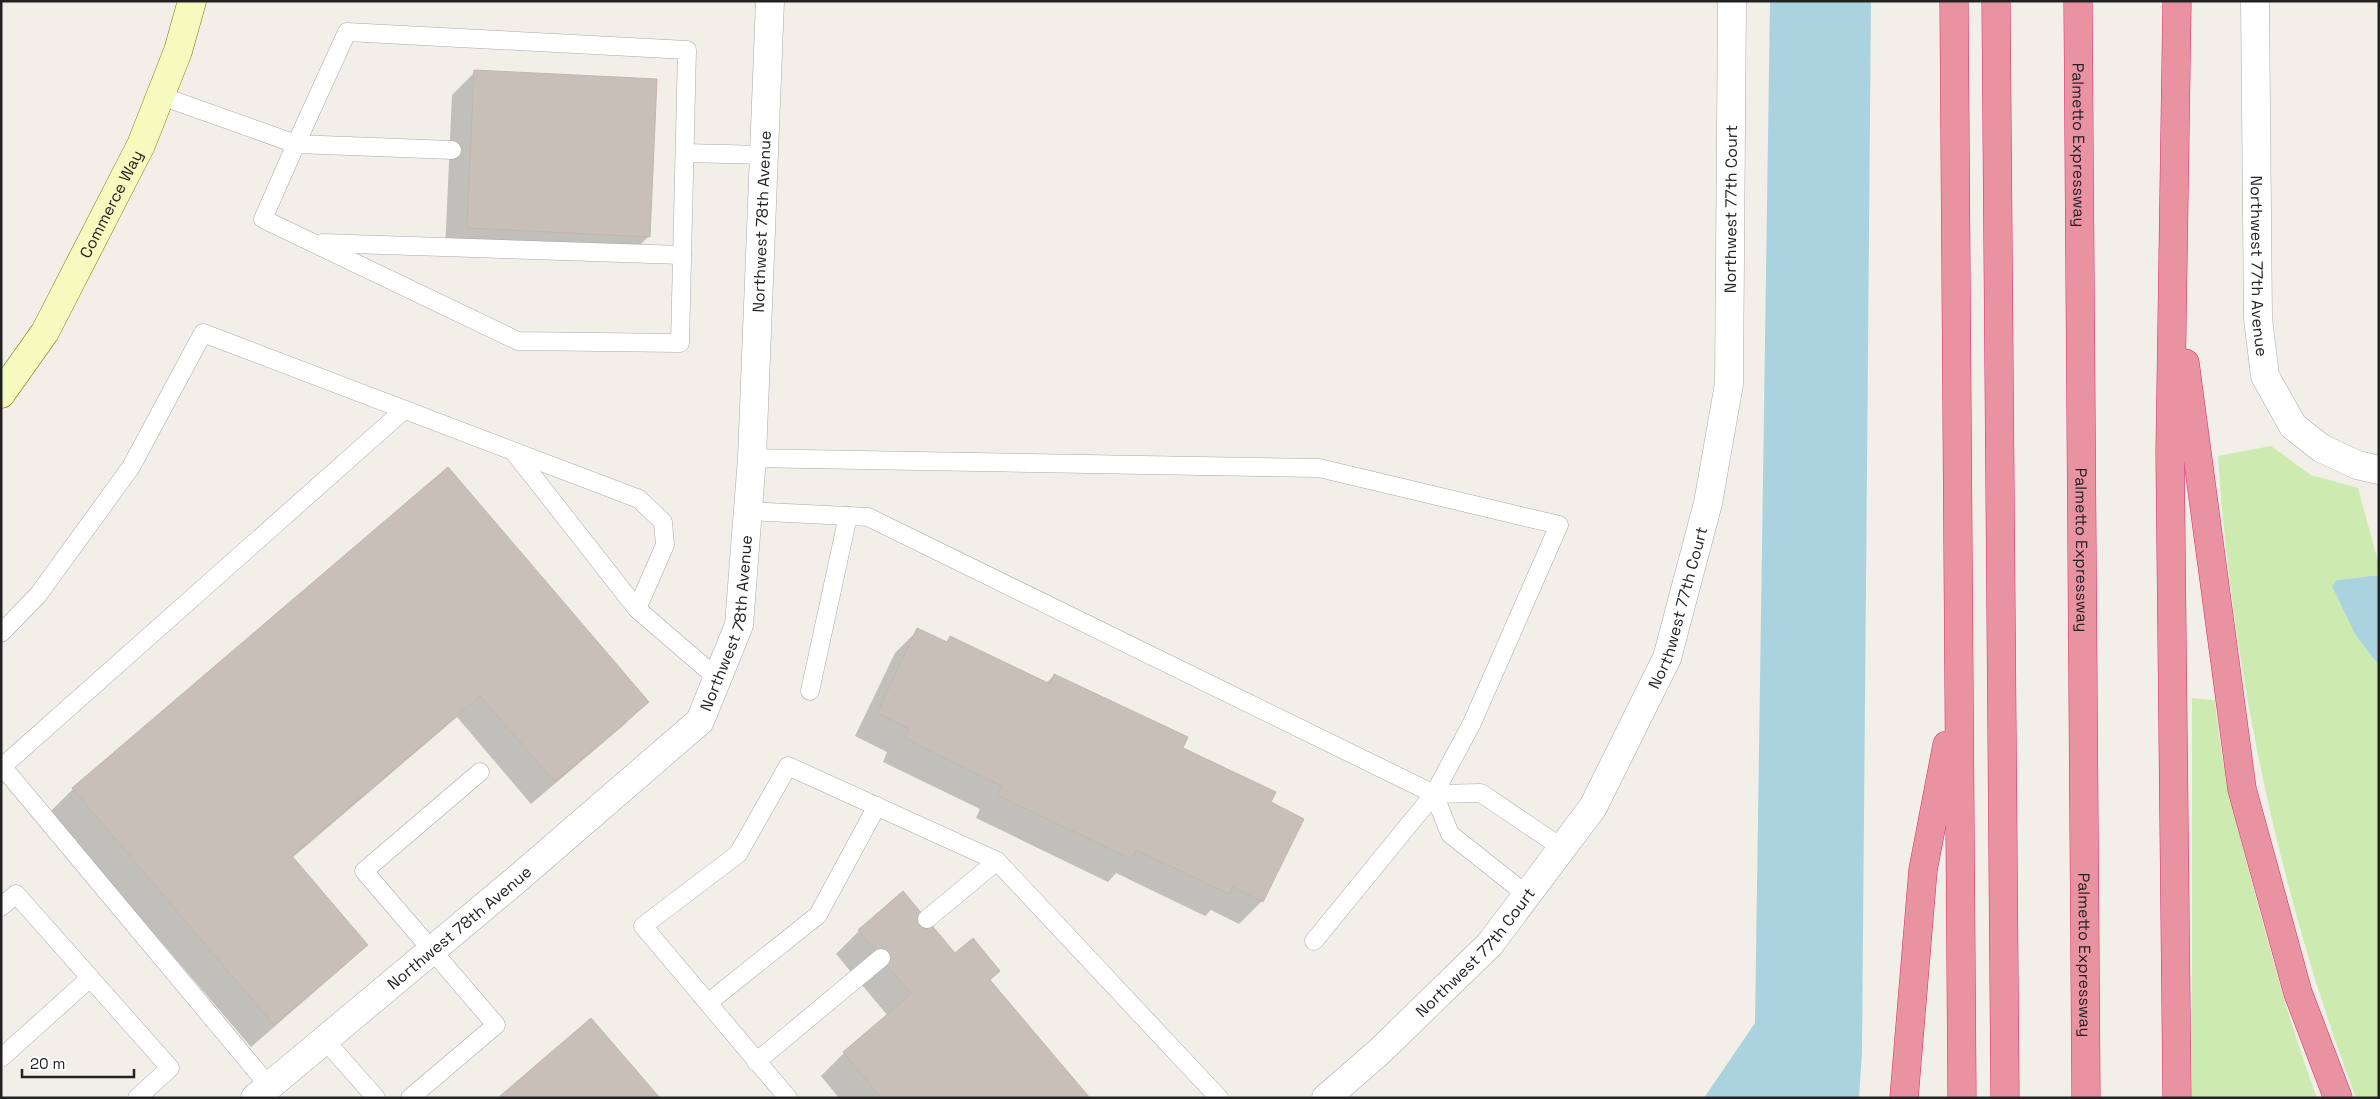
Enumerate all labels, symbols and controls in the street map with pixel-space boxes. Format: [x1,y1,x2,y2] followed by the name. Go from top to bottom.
[2068,63,2090,227] street label: Palmetto Expressway
[1719,125,1742,293] street label: Northwest 77th Court
[747,130,775,313] street label: Northwest 78th Avenue
[74,146,147,261] street label: Commerce Way
[2246,175,2273,358] street label: Northwest 77th Avenue
[2071,468,2093,632] street label: Palmetto Expressway
[1643,524,1712,692] street label: Northwest 77th Court
[695,534,756,714] street label: Northwest 78th Avenue
[383,861,536,994] street label: Northwest 78th Avenue
[2074,873,2096,1037] street label: Palmetto Expressway
[1411,883,1539,1021] street label: Northwest 77th Court
[22,1046,135,1078] scale bar
[30,1054,65,1073] text: 20 m

